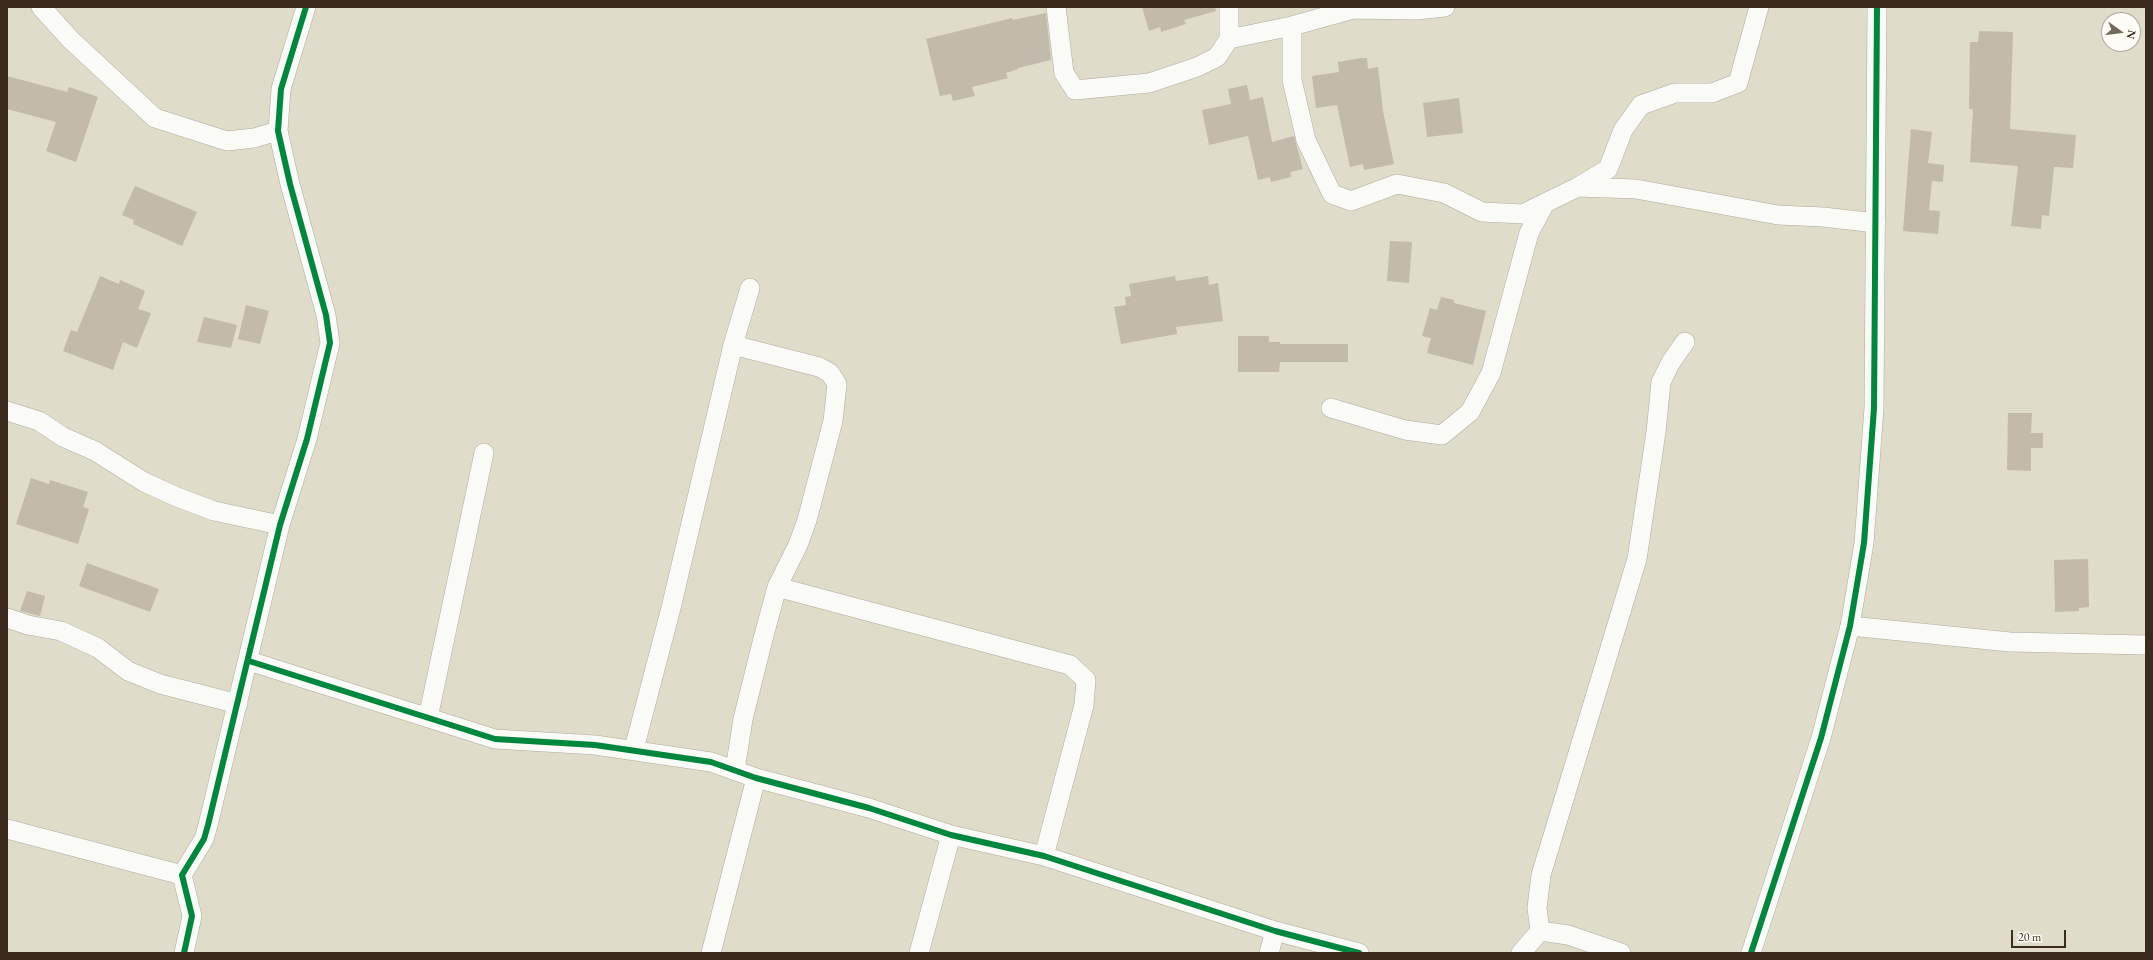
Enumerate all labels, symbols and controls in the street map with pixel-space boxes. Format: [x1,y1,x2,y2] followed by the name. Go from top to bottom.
[2101,12,2141,52] north arrow
[2124,29,2140,41] text: N
[2013,922,2068,948] scale bar
[2018,929,2041,945] text: 20 m

